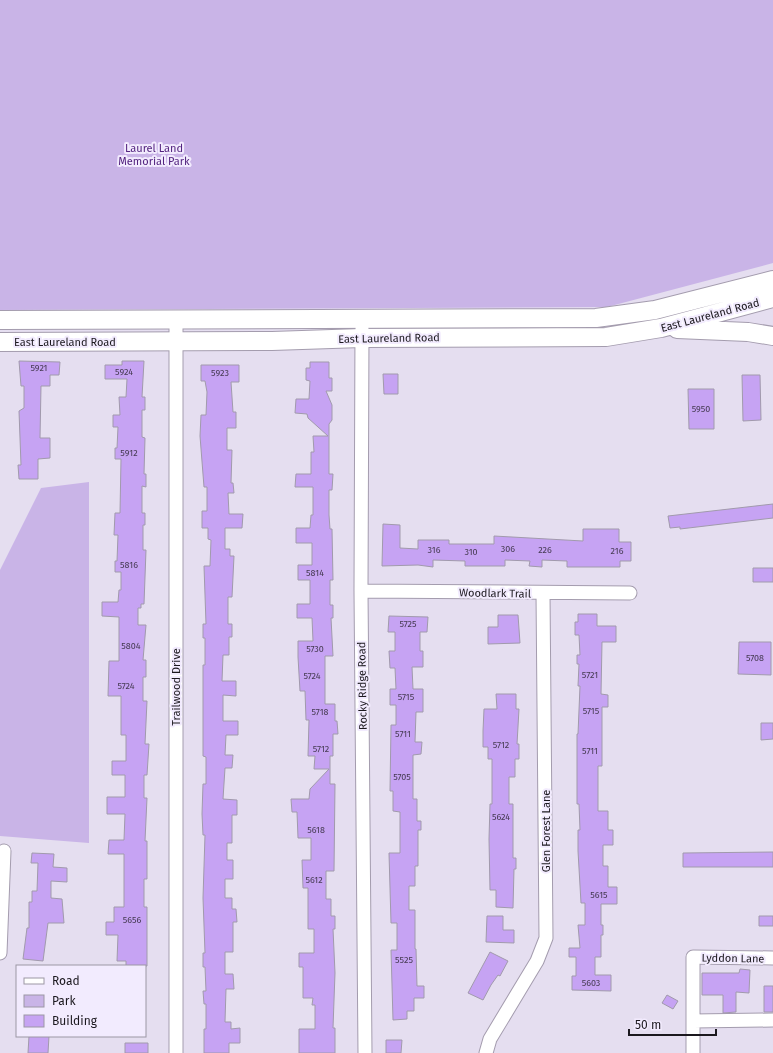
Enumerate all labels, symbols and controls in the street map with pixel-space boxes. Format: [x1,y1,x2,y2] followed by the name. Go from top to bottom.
[118,142,190,168] park label: Laurel Land Memorial Park
[659,296,761,335] street label: East Laureland Road
[338,331,440,346] street label: East Laureland Road
[14,336,116,349] street label: East Laureland Road
[30,363,48,373] house number: 5921
[115,367,133,377] house number: 5924
[211,368,229,378] house number: 5923
[692,404,710,414] house number: 5950
[120,448,138,458] house number: 5912
[501,544,515,554] house number: 306
[428,545,441,555] house number: 316
[538,545,552,555] house number: 226
[611,546,624,556] house number: 216
[464,547,478,557] house number: 310
[120,560,138,570] house number: 5816
[306,568,324,578] house number: 5814
[459,586,531,601] street label: Woodlark Trail
[399,619,417,629] house number: 5725
[121,641,141,651] house number: 5804
[355,642,370,730] street label: Rocky Ridge Road
[306,644,324,654] house number: 5730
[170,648,183,726] street label: Trailwood Drive
[746,653,764,663] house number: 5708
[582,670,598,680] house number: 5721
[303,671,321,681] house number: 5724
[117,681,135,691] house number: 5724
[398,692,415,702] house number: 5715
[583,706,600,716] house number: 5715
[312,707,329,717] house number: 5718
[395,729,411,739] house number: 5711
[493,740,509,750] house number: 5712
[313,744,329,754] house number: 5712
[582,746,598,756] house number: 5711
[393,772,411,782] house number: 5705
[540,790,553,872] street label: Glen Forest Lane
[492,812,510,822] house number: 5624
[307,825,325,835] house number: 5618
[305,875,323,885] house number: 5612
[590,890,608,900] house number: 5615
[123,915,141,925] house number: 5656
[701,951,765,966] street label: Lyddon Lane
[395,955,413,965] house number: 5525
[16,965,146,1037] legend
[52,974,80,988] text: Road
[582,978,600,988] house number: 5603
[52,994,76,1008] text: Park
[629,1011,716,1037] scale bar
[52,1014,98,1028] text: Building
[635,1018,661,1032] text: 50 m

